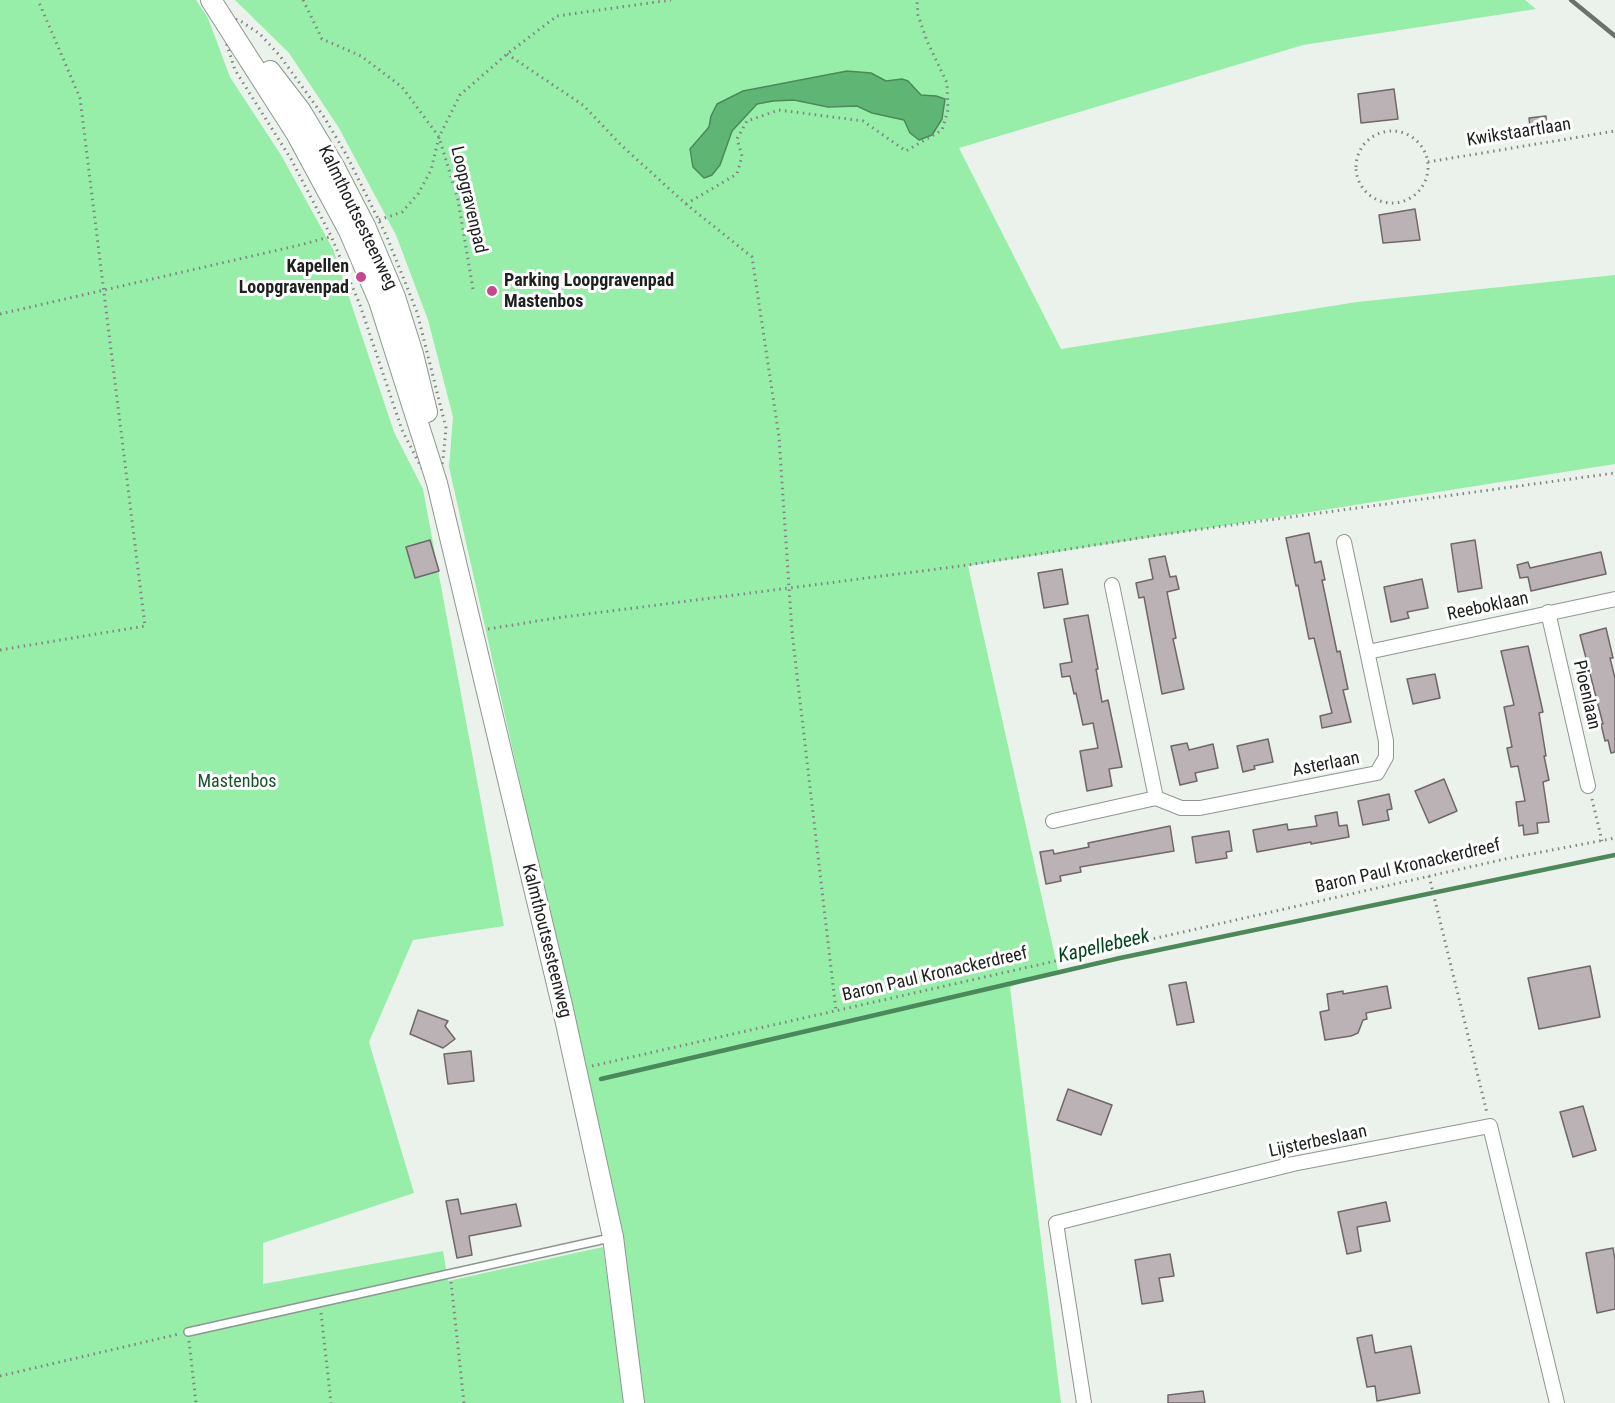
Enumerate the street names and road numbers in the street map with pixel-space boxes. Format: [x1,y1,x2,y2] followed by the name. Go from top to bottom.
[1465,114,1573,152] street label: Kwikstaartlaan
[313,142,401,294] street label: Kalmthoutsesteenweg
[445,144,491,256] street label: Loopgravenpad
[1445,588,1531,626] street label: Reeboklaan
[1568,658,1604,732] street label: Pioenlaan
[1291,748,1361,782] street label: Asterlaan
[1313,835,1503,899] street label: Baron Paul Kronackerdreef
[516,862,576,1020] street label: Kalmthoutsesteenweg
[840,943,1030,1007] street label: Baron Paul Kronackerdreef
[1267,1121,1369,1163] street label: Lijsterbeslaan

